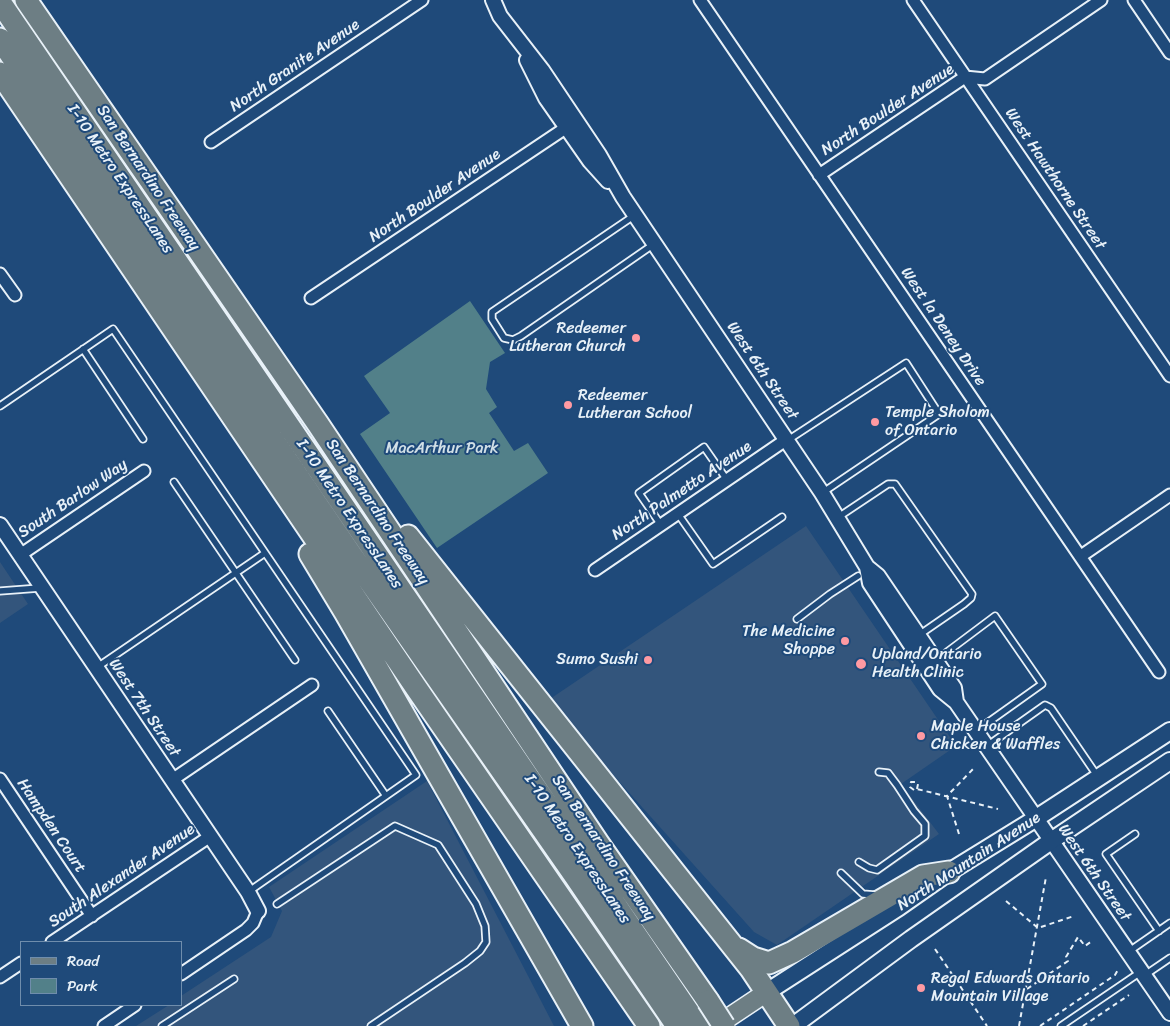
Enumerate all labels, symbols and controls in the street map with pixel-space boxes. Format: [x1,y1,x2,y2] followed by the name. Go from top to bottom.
[226,15,364,117] street label: North Granite Avenue
[818,60,958,160] street label: North Boulder Avenue
[63,101,177,257] street label: I-10 Metro ExpressLanes
[92,101,204,255] street label: San Bernardino Freeway
[1000,105,1110,253] street label: West Hawthorne Street
[366,145,504,247] street label: North Boulder Avenue
[896,264,990,390] street label: West la Deney Drive
[722,318,802,424] street label: West 6th Street
[509,319,626,357] place label: Redeemer Lutheran Church
[630,332,642,344] marker: Redeemer Lutheran Church
[578,386,692,424] place label: Redeemer Lutheran School
[562,399,574,411] marker: Redeemer Lutheran School
[885,403,990,441] place label: Temple Sholom of Ontario
[869,416,881,428] marker: Temple Sholom of Ontario
[321,435,433,589] street label: San Bernardino Freeway
[292,436,406,592] street label: I-10 Metro ExpressLanes
[608,437,756,545] street label: North Palmetto Avenue
[385,439,499,459] park label: MacArthur Park
[15,455,131,543] street label: South Barlow Way
[742,622,835,660] place label: The Medicine Shoppe
[839,635,851,647] marker: The Medicine Shoppe
[872,645,982,683] place label: Upland/Ontario Health Clinic
[556,650,638,670] place label: Sumo Sushi
[642,654,654,666] marker: Sumo Sushi
[104,655,184,761] street label: West 7th Street
[854,657,868,671] marker: Upland/Ontario Health Clinic
[931,717,1060,755] place label: Maple House Chicken & Waffles
[915,730,927,742] marker: Maple House Chicken & Waffles
[520,771,634,927] street label: I-10 Metro ExpressLanes
[547,771,659,925] street label: San Bernardino Freeway
[12,775,90,877] street label: Hampden Court
[894,808,1044,916] street label: North Mountain Avenue
[45,820,199,932] street label: South Alexander Avenue
[1053,821,1135,925] street label: West 6th Street
[20,941,182,1006] legend
[67,948,99,974] text: Road
[931,969,1090,1007] place label: Regal Edwards Ontario Mountain Village
[67,973,98,999] text: Park
[915,982,927,994] marker: Regal Edwards Ontario Mountain Village

